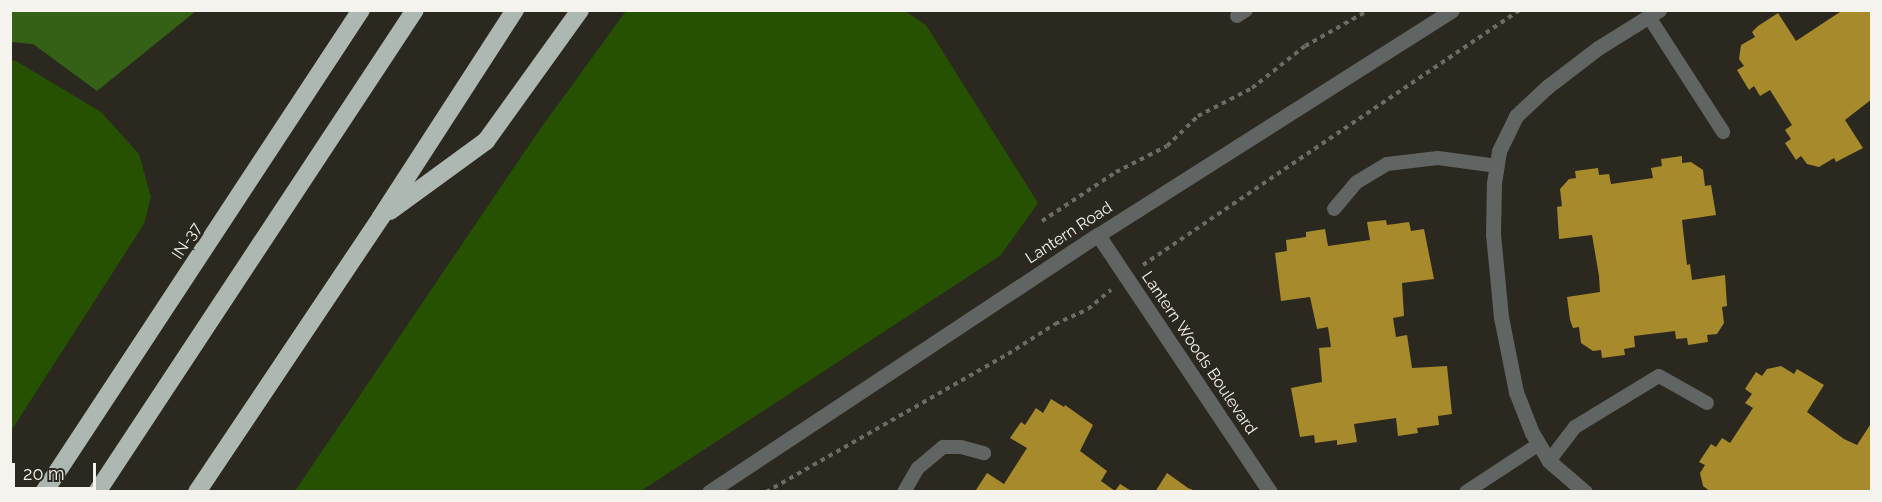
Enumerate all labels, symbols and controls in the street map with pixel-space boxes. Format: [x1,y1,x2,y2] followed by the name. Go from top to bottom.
[1022,198,1116,268] street label: Lantern Road
[168,219,206,263] street label: IN-37
[1137,268,1261,438] street label: Lantern Woods Boulevard
[15,451,99,489] scale bar
[23,463,65,484] text: 20 m

